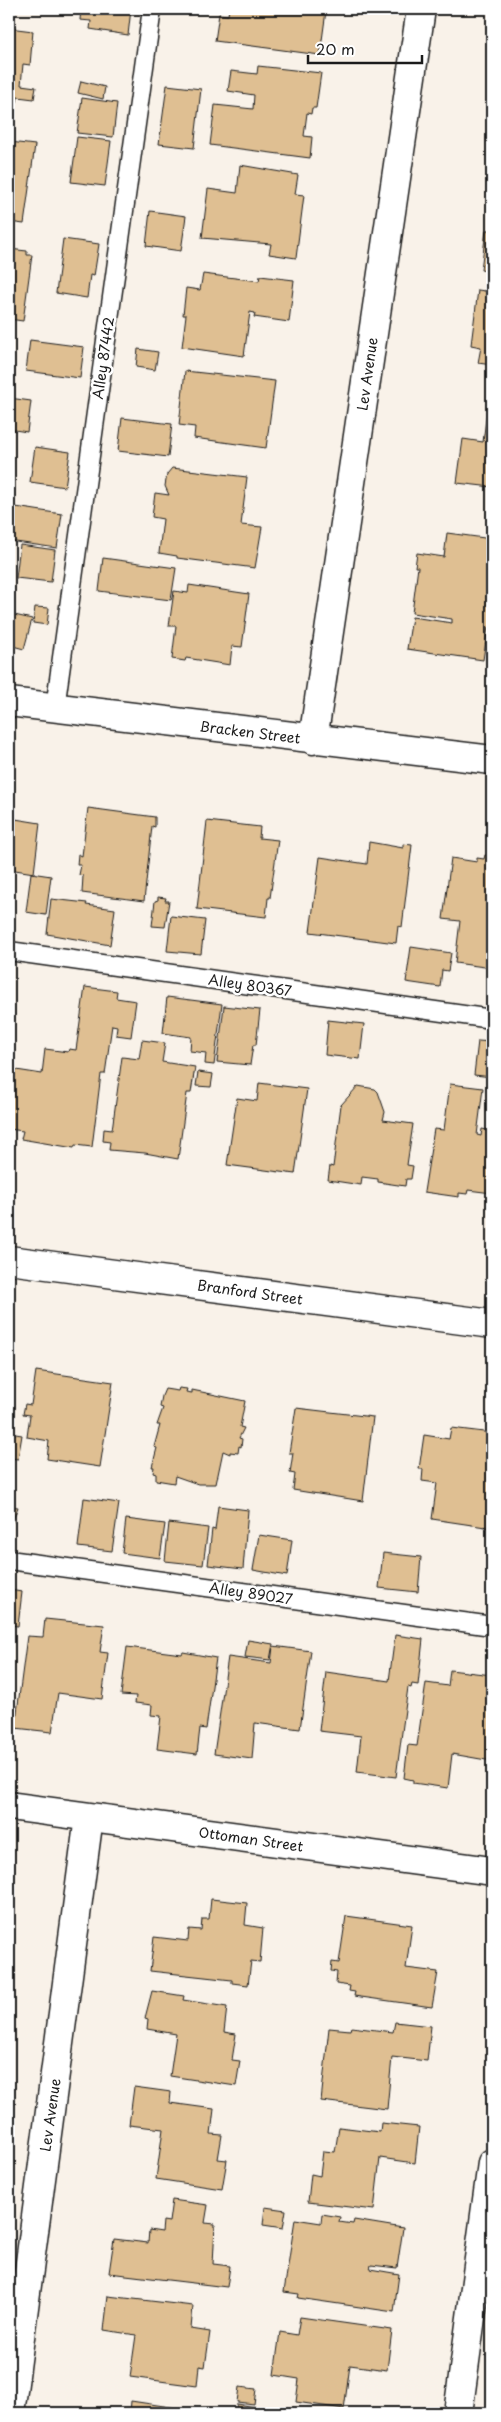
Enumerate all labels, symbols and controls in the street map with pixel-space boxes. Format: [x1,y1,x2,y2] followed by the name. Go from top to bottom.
[308,32,422,64] scale bar
[316,37,355,60] text: 20 m
[87,315,119,400] street label: Alley 87442
[351,336,383,412] street label: Lev Avenue
[198,715,302,749] street label: Bracken Street
[207,969,293,1001] street label: Alley 80367
[196,1274,304,1310] street label: Branford Street
[208,1577,294,1609] street label: Alley 89027
[197,1821,305,1857] street label: Ottoman Street
[34,2077,66,2153] street label: Lev Avenue

